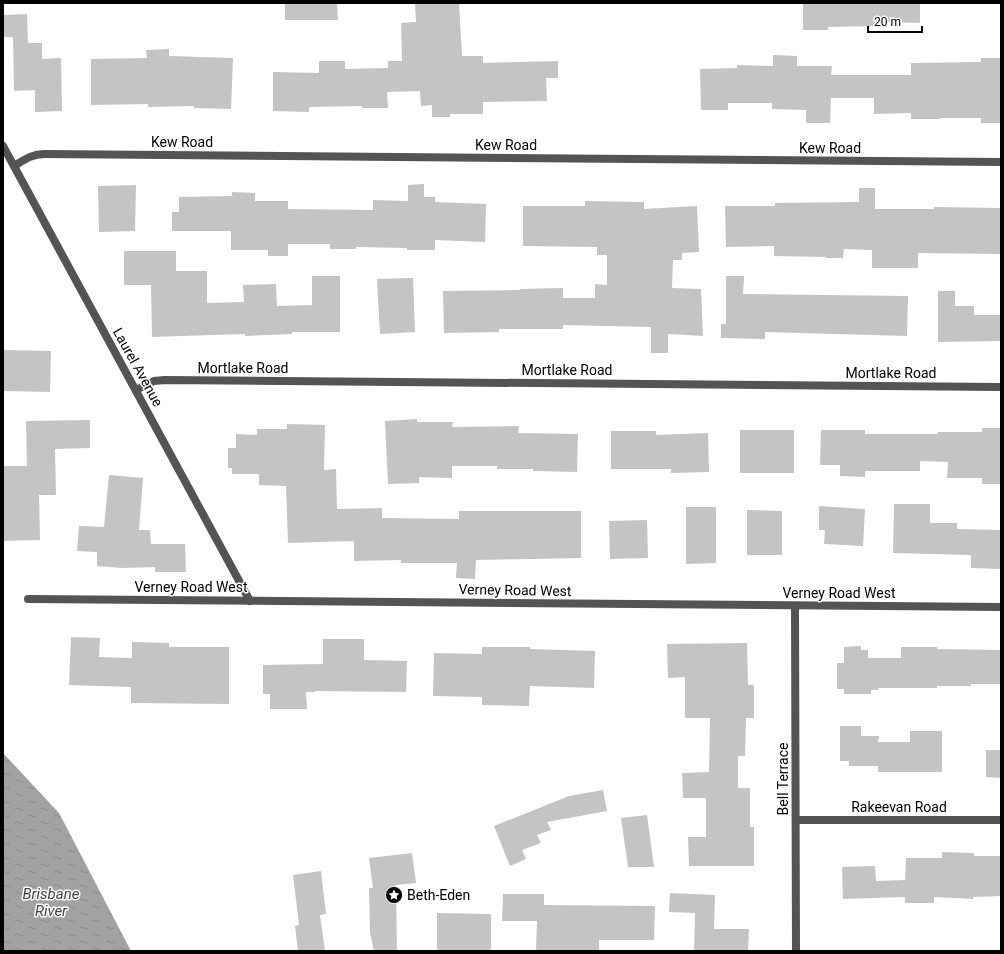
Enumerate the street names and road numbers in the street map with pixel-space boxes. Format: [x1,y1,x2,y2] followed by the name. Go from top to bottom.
[151,134,213,150] street label: Kew Road
[475,137,537,153] street label: Kew Road
[799,140,861,156] street label: Kew Road
[110,325,166,409] street label: Laurel Avenue
[198,360,288,376] street label: Mortlake Road
[522,362,612,378] street label: Mortlake Road
[846,365,936,381] street label: Mortlake Road
[135,579,248,595] street label: Verney Road West
[458,581,572,599] street label: Verney Road West
[783,585,896,601] street label: Verney Road West
[775,743,791,815] street label: Bell Terrace
[851,799,947,815] street label: Rakeevan Road

